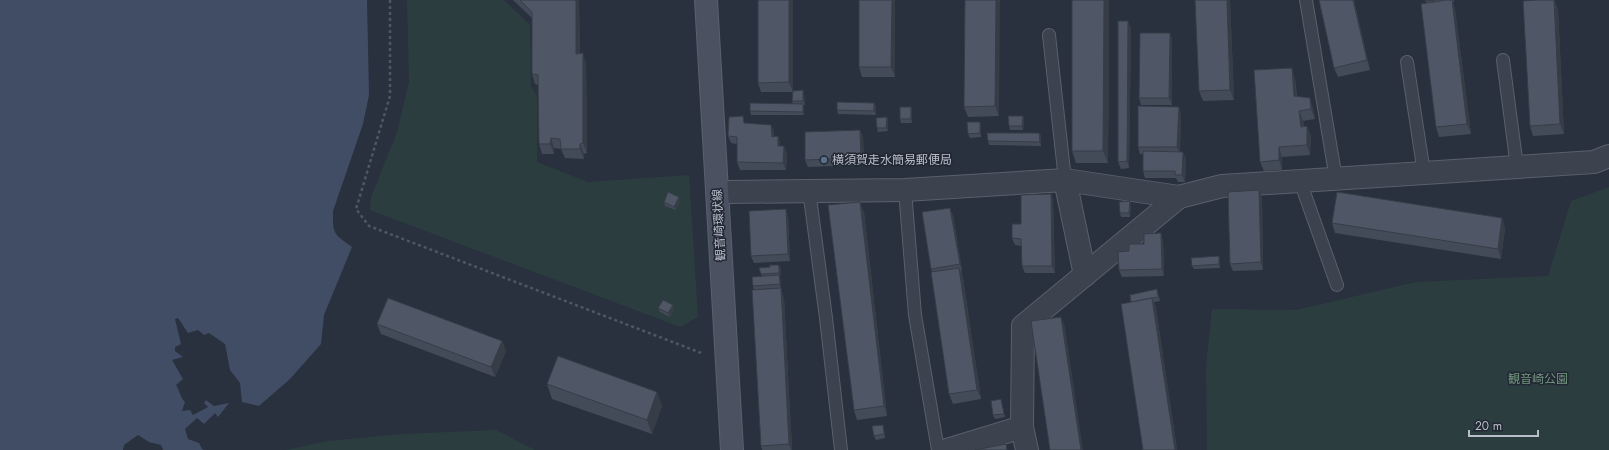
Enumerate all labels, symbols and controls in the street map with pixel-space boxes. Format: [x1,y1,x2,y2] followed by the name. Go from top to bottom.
[832,151,952,169] place label: 横須賀走水簡易郵便局
[819,155,829,165] marker: 横須賀走水簡易郵便局
[708,189,730,261] street label: 観音崎環状線
[1508,370,1568,388] park label: 観音崎公園
[1469,412,1538,438] scale bar
[1475,417,1502,435] text: 20 m

